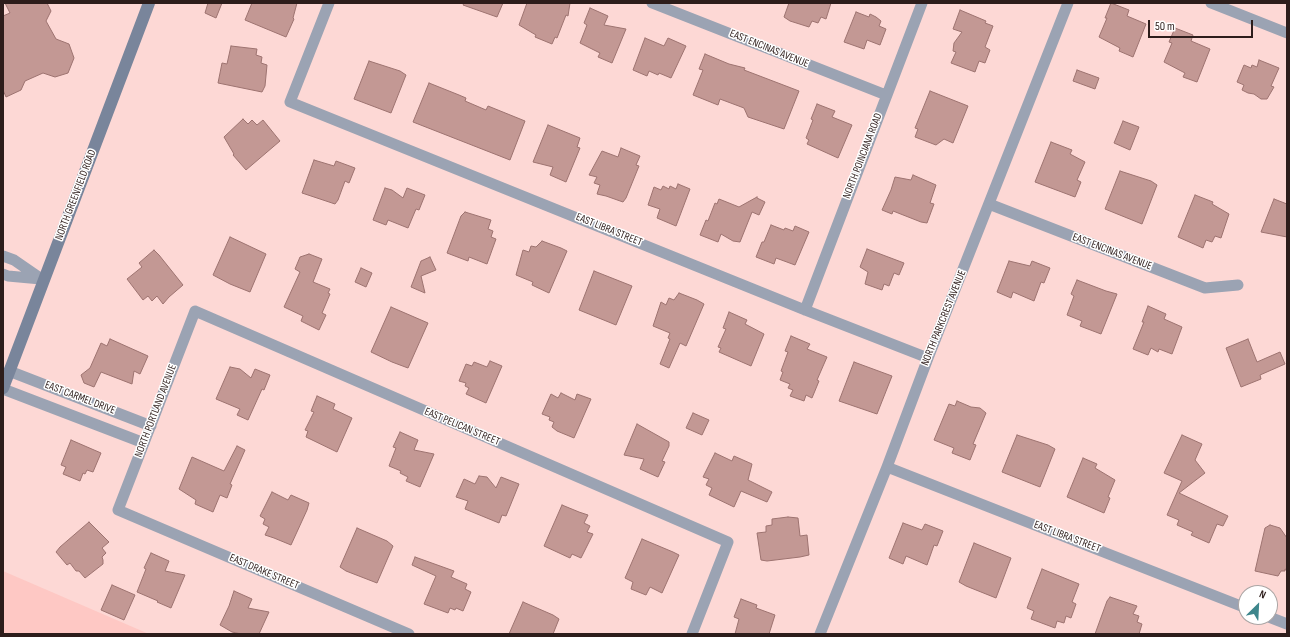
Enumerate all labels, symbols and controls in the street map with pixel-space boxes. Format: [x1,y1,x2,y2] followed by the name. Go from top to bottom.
[1150,12,1255,38] scale bar
[1155,19,1175,34] text: 50 m
[728,27,810,71] street label: EAST ENCINAS AVENUE
[841,111,885,201] street label: NORTH POINCIANA ROAD
[53,148,99,242] street label: NORTH GREENFIELD ROAD
[574,211,644,249] street label: EAST LIBRA STREET
[1070,231,1154,273] street label: EAST ENCINAS AVENUE
[919,268,969,368] street label: NORTH PARKCREST AVENUE
[132,363,180,459] street label: NORTH PORTLAND AVENUE
[43,379,117,417] street label: EAST CARMEL DRIVE
[422,405,502,449] street label: EAST PELICAN STREET
[1032,518,1102,556] street label: EAST LIBRA STREET
[227,551,301,593] street label: EAST DRAKE STREET
[1238,585,1278,625] north arrow
[1257,587,1268,602] text: N

